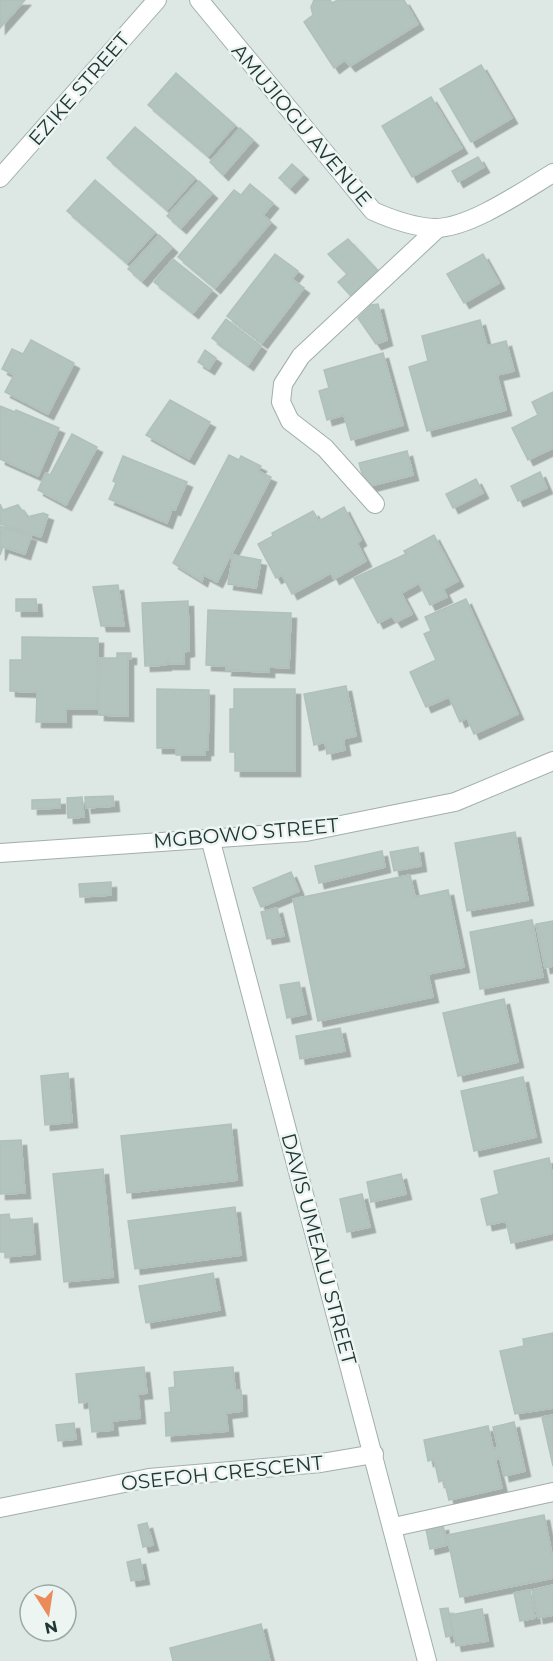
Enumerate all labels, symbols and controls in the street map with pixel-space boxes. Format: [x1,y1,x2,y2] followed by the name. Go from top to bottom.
[24,27,135,150] street label: EZIKE STREET
[227,39,377,211] street label: AMUJIOGU AVENUE
[152,813,340,853] street label: MGBOWO STREET
[277,1131,362,1368] street label: DAVIS UMEALU STREET
[120,1450,325,1496] street label: OSEFOH CRESCENT
[18,1583,78,1643] north arrow
[43,1617,59,1638] text: N

